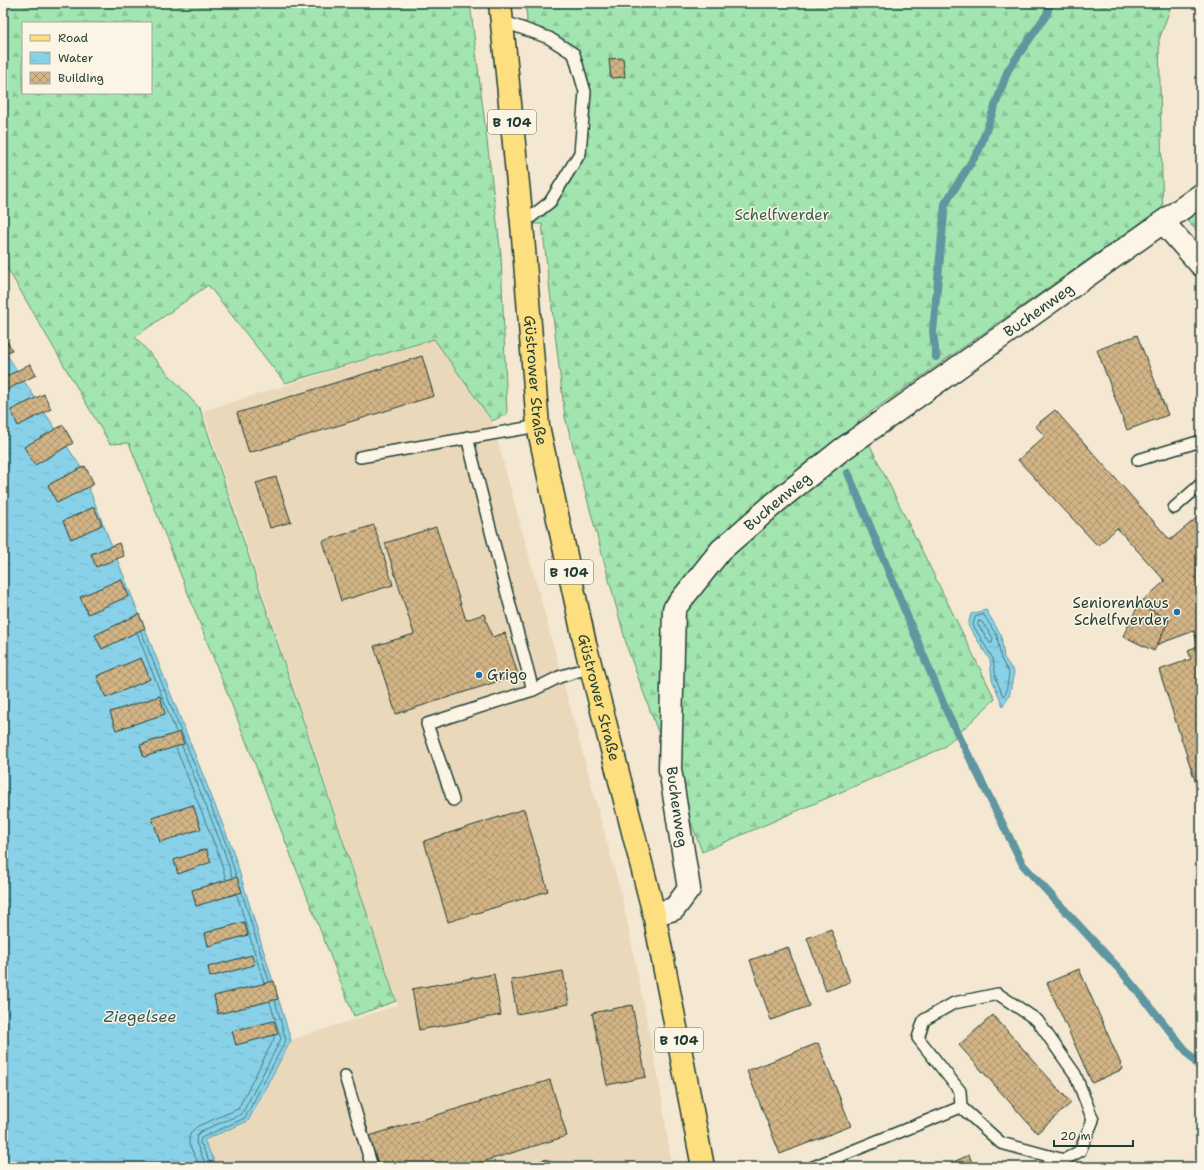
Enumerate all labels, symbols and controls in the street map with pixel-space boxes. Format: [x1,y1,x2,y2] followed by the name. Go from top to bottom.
[22,22,152,94] legend
[58,30,89,46] text: Road
[58,50,94,66] text: Water
[58,70,104,86] text: Building
[488,110,536,134] road number: B 104
[734,205,830,225] park label: Schelfwerder
[1000,278,1078,342] street label: Buchenweg
[519,315,552,447] street label: Güstrower Straße
[740,468,815,535] street label: Buchenweg
[545,560,593,584] road number: B 104
[1073,593,1169,630] place label: Seniorenhaus Schelfwerder
[1172,607,1182,617] marker: Seniorenhaus Schelfwerder
[573,632,625,763] street label: Güstrower Straße
[487,665,527,685] place label: Grigo
[474,670,484,680] marker: Grigo
[661,765,693,849] street label: Buchenweg
[104,1006,177,1027] water label: Ziegelsee
[655,1028,703,1052] road number: B 104
[1054,1122,1133,1148] scale bar
[1060,1128,1091,1144] text: 20 m

